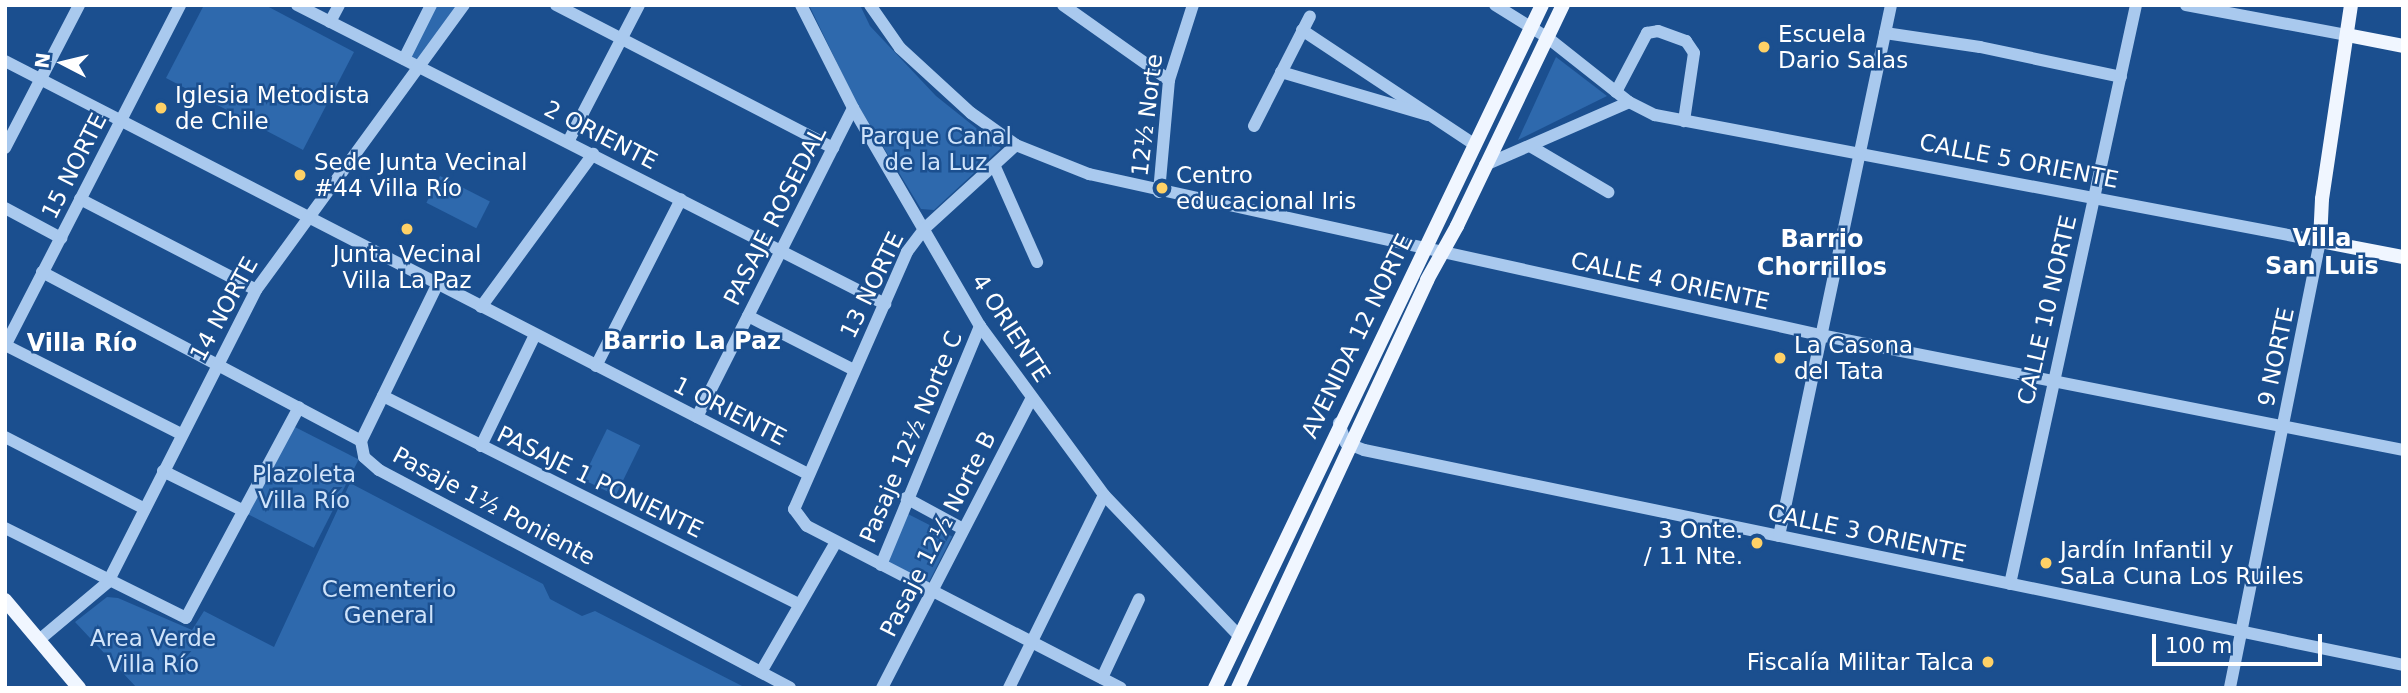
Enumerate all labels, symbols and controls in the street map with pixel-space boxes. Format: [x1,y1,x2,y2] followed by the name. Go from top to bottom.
[1778,20,1908,74] place label: Escuela Dario Salas
[28,28,98,98] north arrow
[1756,39,1772,55] marker: Escuela Dario Salas
[30,51,54,70] text: N
[1126,52,1168,178] street label: 12½ Norte
[175,81,370,135] place label: Iglesia Metodista de Chile
[540,95,662,175] street label: 2 ORIENTE
[153,100,169,116] marker: Iglesia Metodista de Chile
[36,109,112,223] street label: 15 NORTE
[718,122,832,310] street label: PASAJE ROSEDAL
[860,122,1012,176] park label: Parque Canal de la Luz
[1917,128,2121,194] street label: CALLE 5 ORIENTE
[314,148,527,202] place label: Sede Junta Vecinal #44 Villa Río
[1176,161,1356,215] place label: Centro educacional Iris
[292,167,308,183] marker: Sede Junta Vecinal #44 Villa Río
[1154,180,1170,196] marker: Centro educacional Iris
[2012,212,2082,408] street label: CALLE 10 NORTE
[399,221,415,237] marker: Junta Vecinal Villa La Paz
[2265,225,2379,281] district label: Villa San Luis
[1757,226,1887,282] district label: Barrio Chorrillos
[834,227,910,343] street label: 13 NORTE
[1296,229,1418,443] street label: AVENIDA 12 NORTE
[333,240,481,294] place label: Junta Vecinal Villa La Paz
[1568,246,1772,316] street label: CALLE 4 ORIENTE
[184,252,264,366] street label: 14 NORTE
[966,269,1056,387] street label: 4 ORIENTE
[2252,305,2300,409] street label: 9 NORTE
[854,327,968,547] street label: Pasaje 12½ Norte C
[603,328,781,356] district label: Barrio La Paz
[27,330,137,358] district label: Villa Río
[1794,331,1913,385] place label: La Casona del Tata
[1772,350,1788,366] marker: La Casona del Tata
[669,371,791,451] street label: 1 ORIENTE
[493,420,707,544] street label: PASAJE 1 PONIENTE
[874,427,1002,641] street label: Pasaje 12½ Norte B
[388,441,600,571] street label: Pasaje 1½ Poniente
[252,460,356,514] park label: Plazoleta Villa Río
[1765,498,1969,568] street label: CALLE 3 ORIENTE
[1644,516,1743,570] place label: 3 Onte. / 11 Nte.
[1749,535,1765,551] marker: 3 Onte. / 11 Nte.
[2060,536,2304,590] place label: Jardín Infantil y SaLa Cuna Los Ruiles
[2038,555,2054,571] marker: Jardín Infantil y SaLa Cuna Los Ruiles
[322,575,456,629] park label: Cementerio General
[2156,620,2326,664] scale bar
[90,624,216,678] park label: Area Verde Villa Río
[2165,634,2232,658] text: 100 m
[1747,648,1974,676] place label: Fiscalía Militar Talca
[1980,654,1996,670] marker: Fiscalía Militar Talca

